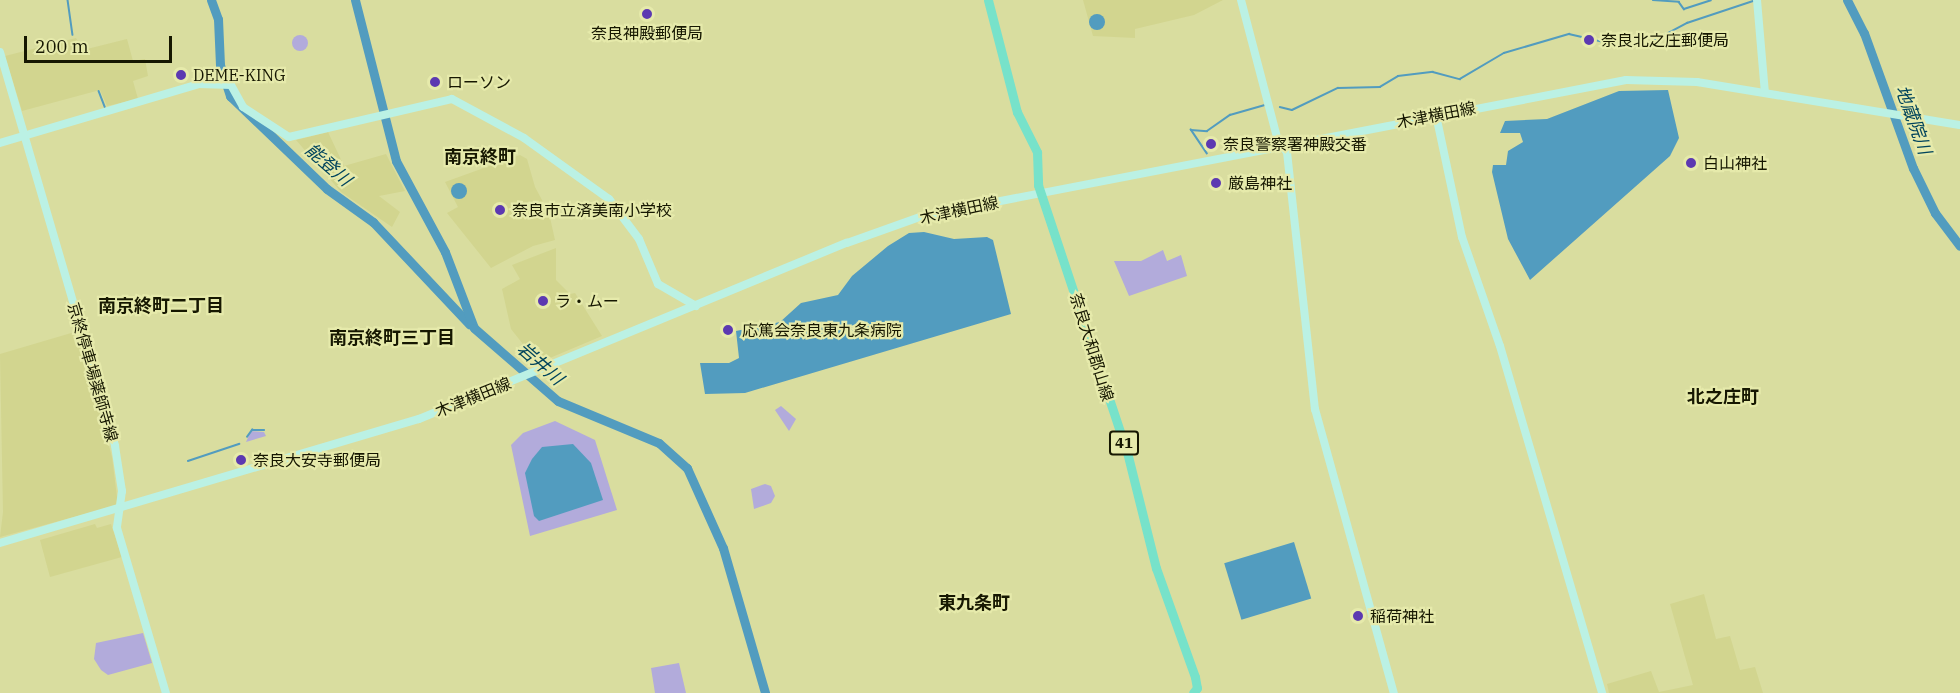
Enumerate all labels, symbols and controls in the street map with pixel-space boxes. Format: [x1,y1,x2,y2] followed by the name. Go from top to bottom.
[640,7,654,21] marker: 奈良神殿郵便局
[591,23,703,43] place label: 奈良神殿郵便局
[27,24,176,62] scale bar
[1601,30,1729,50] place label: 奈良北之庄郵便局
[1582,33,1596,47] marker: 奈良北之庄郵便局
[35,35,89,58] text: 200 m
[193,65,286,85] place label: DEME-KING
[174,68,188,82] marker: DEME-KING
[447,72,511,92] place label: ローソン
[428,75,442,89] marker: ローソン
[1891,82,1935,158] water label: 地蔵院川
[1395,98,1477,132] street label: 木津横田線
[1223,134,1367,154] place label: 奈良警察署神殿交番
[1204,137,1218,151] marker: 奈良警察署神殿交番
[301,139,355,191] water label: 能登川
[444,146,516,168] district label: 南京終町
[1703,153,1767,173] place label: 白山神社
[1684,156,1698,170] marker: 白山神社
[1228,173,1292,193] place label: 厳島神社
[1209,176,1223,190] marker: 厳島神社
[918,192,1000,228] street label: 木津横田線
[512,200,672,220] place label: 奈良市立済美南小学校
[493,203,507,217] marker: 奈良市立済美南小学校
[555,291,619,311] place label: ラ・ムー
[1066,291,1118,403] street label: 奈良大和郡山線
[536,294,550,308] marker: ラ・ムー
[98,295,224,317] district label: 南京終町二丁目
[64,300,122,444] street label: 京終停車場薬師寺線
[742,320,902,340] place label: 応篤会奈良東九条病院
[719,321,737,339] marker: 応篤会奈良東九条病院
[329,327,455,349] district label: 南京終町三丁目
[513,338,567,390] water label: 岩井川
[432,373,514,421] street label: 木津横田線
[1687,386,1759,408] district label: 北之庄町
[1109,431,1139,455] road number: 41
[253,450,381,470] place label: 奈良大安寺郵便局
[234,453,248,467] marker: 奈良大安寺郵便局
[938,592,1010,614] district label: 東九条町
[1370,606,1434,626] place label: 稲荷神社
[1351,609,1365,623] marker: 稲荷神社

